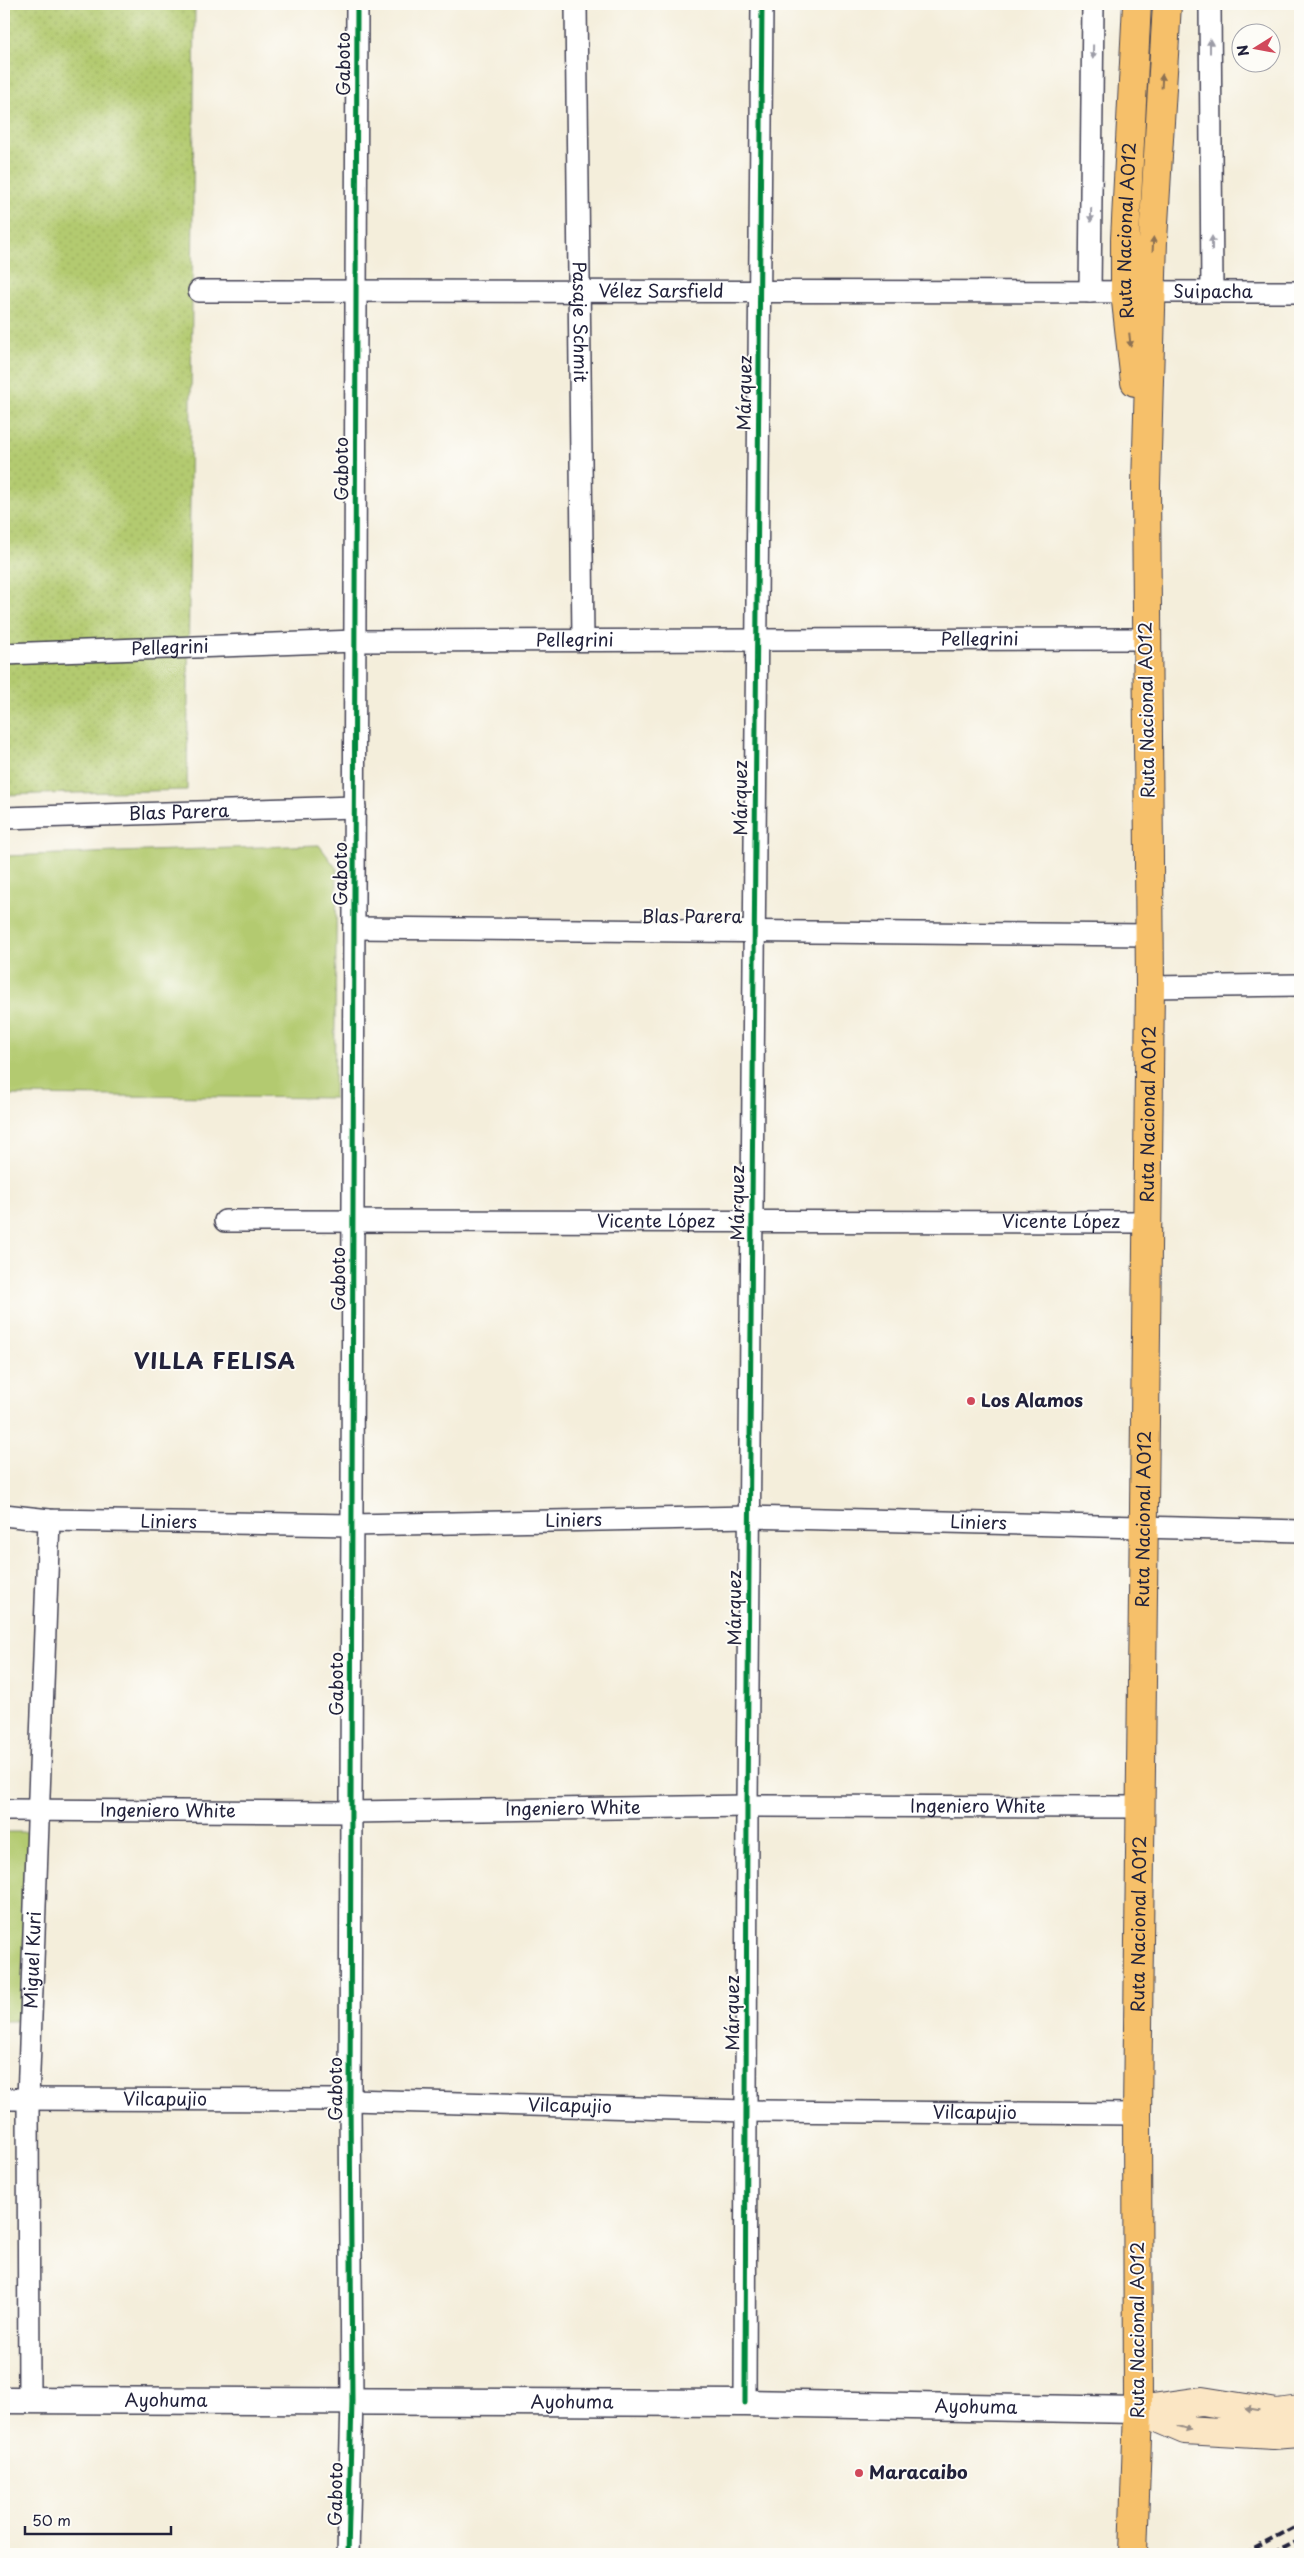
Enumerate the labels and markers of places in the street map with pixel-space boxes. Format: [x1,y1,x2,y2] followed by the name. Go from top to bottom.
[981,1386,1083,1413] place label: Los Alamos
[965,1395,977,1407] marker: Los Alamos
[869,2458,968,2485] place label: Maracaibo
[853,2467,865,2479] marker: Maracaibo

